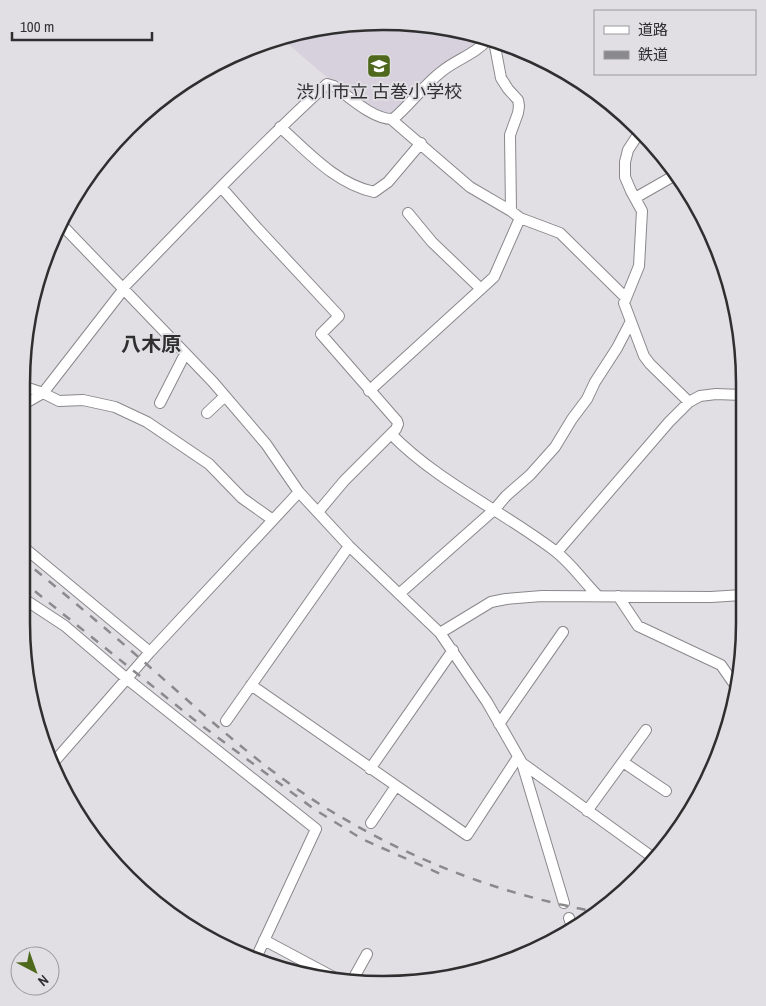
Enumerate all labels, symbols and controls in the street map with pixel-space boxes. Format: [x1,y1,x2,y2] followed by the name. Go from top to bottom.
[12,10,152,42] scale bar
[594,10,756,75] legend
[20,16,54,37] text: 100 m
[638,19,668,40] text: 道路
[638,44,668,65] text: 鉄道
[366,53,392,79] school or university icon: 渋川市立 古巻小学校
[296,79,462,104] place label: 渋川市立 古巻小学校
[121,330,181,357] district label: 八木原
[10,946,60,996] north arrow
[34,971,53,990] text: N

